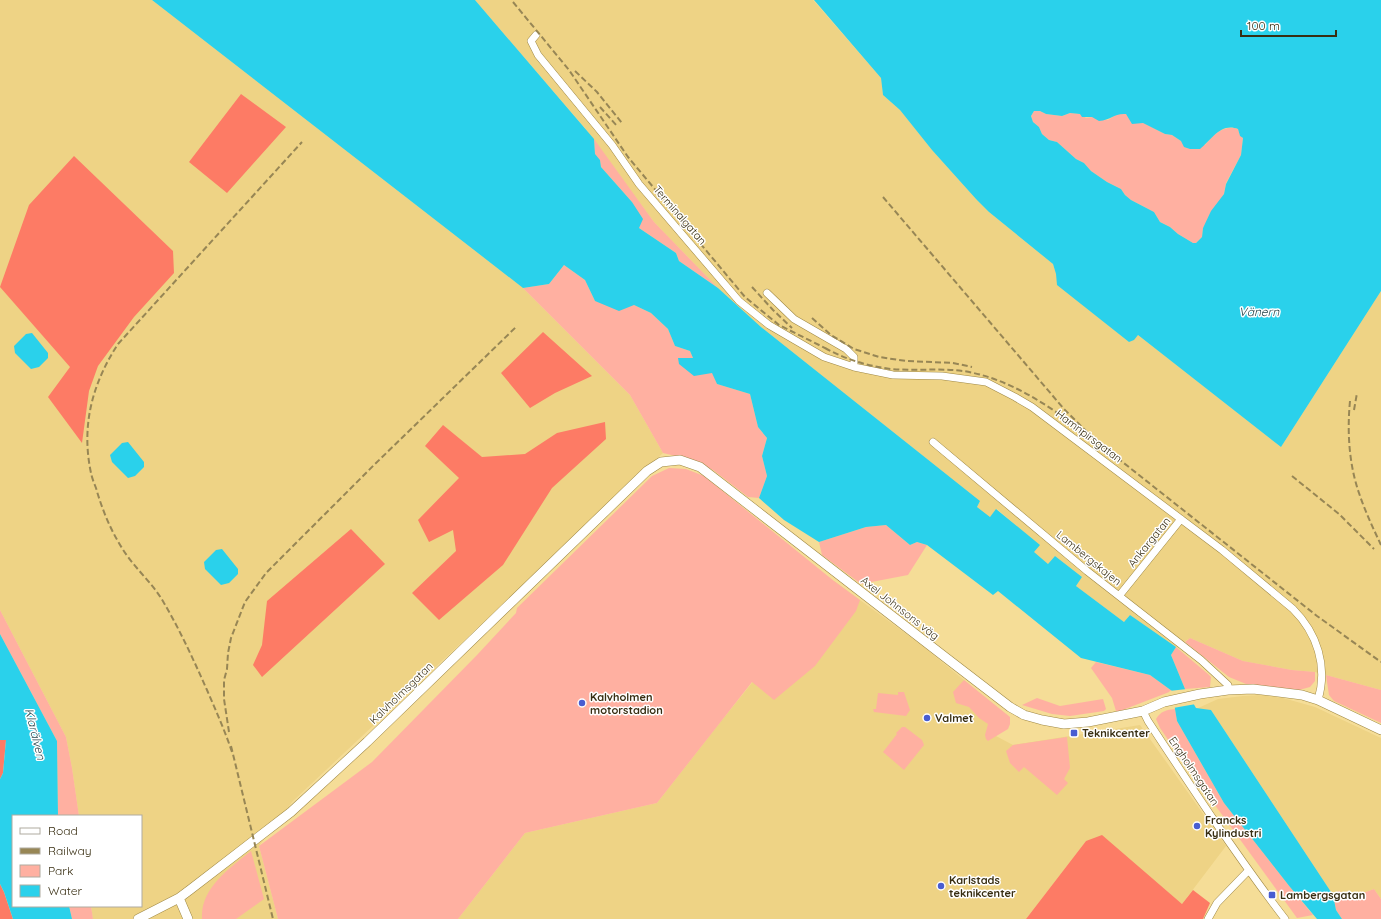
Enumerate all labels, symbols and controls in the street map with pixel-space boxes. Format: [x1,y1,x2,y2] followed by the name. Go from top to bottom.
[1241,12,1336,38] scale bar
[1247,18,1280,33] text: 100 m
[650,183,710,247] street label: Terminalgatan
[1239,304,1280,319] water label: Vänern
[1053,406,1125,466] street label: Hamnpirsgatan
[1125,514,1173,570] street label: Ankargatan
[1054,528,1124,588] street label: Lambergskajen
[858,573,942,643] street label: Axel Johnsons väg
[366,659,436,727] street label: Kalvholmsgatan
[590,690,663,717] place label: Kalvholmen motorstadion
[577,698,587,708] marker: Kalvholmen motorstadion
[22,707,49,762] water label: Klarälven
[935,711,973,725] place label: Valmet
[922,713,932,723] marker: Valmet
[1082,726,1150,740] place label: Teknikcenter
[1069,728,1079,738] marker: Teknikcenter
[1166,734,1222,808] street label: Engholmsgatan
[1205,813,1261,840] place label: Francks Kylindustri
[12,815,142,907] legend
[1192,821,1202,831] marker: Francks Kylindustri
[48,823,78,838] text: Road
[48,843,92,858] text: Railway
[48,863,73,878] text: Park
[949,873,1016,900] place label: Karlstads teknikcenter
[936,881,946,891] marker: Karlstads teknikcenter
[48,883,83,898] text: Water
[1280,888,1365,902] place label: Lambergsgatan
[1267,890,1277,900] marker: Lambergsgatan

